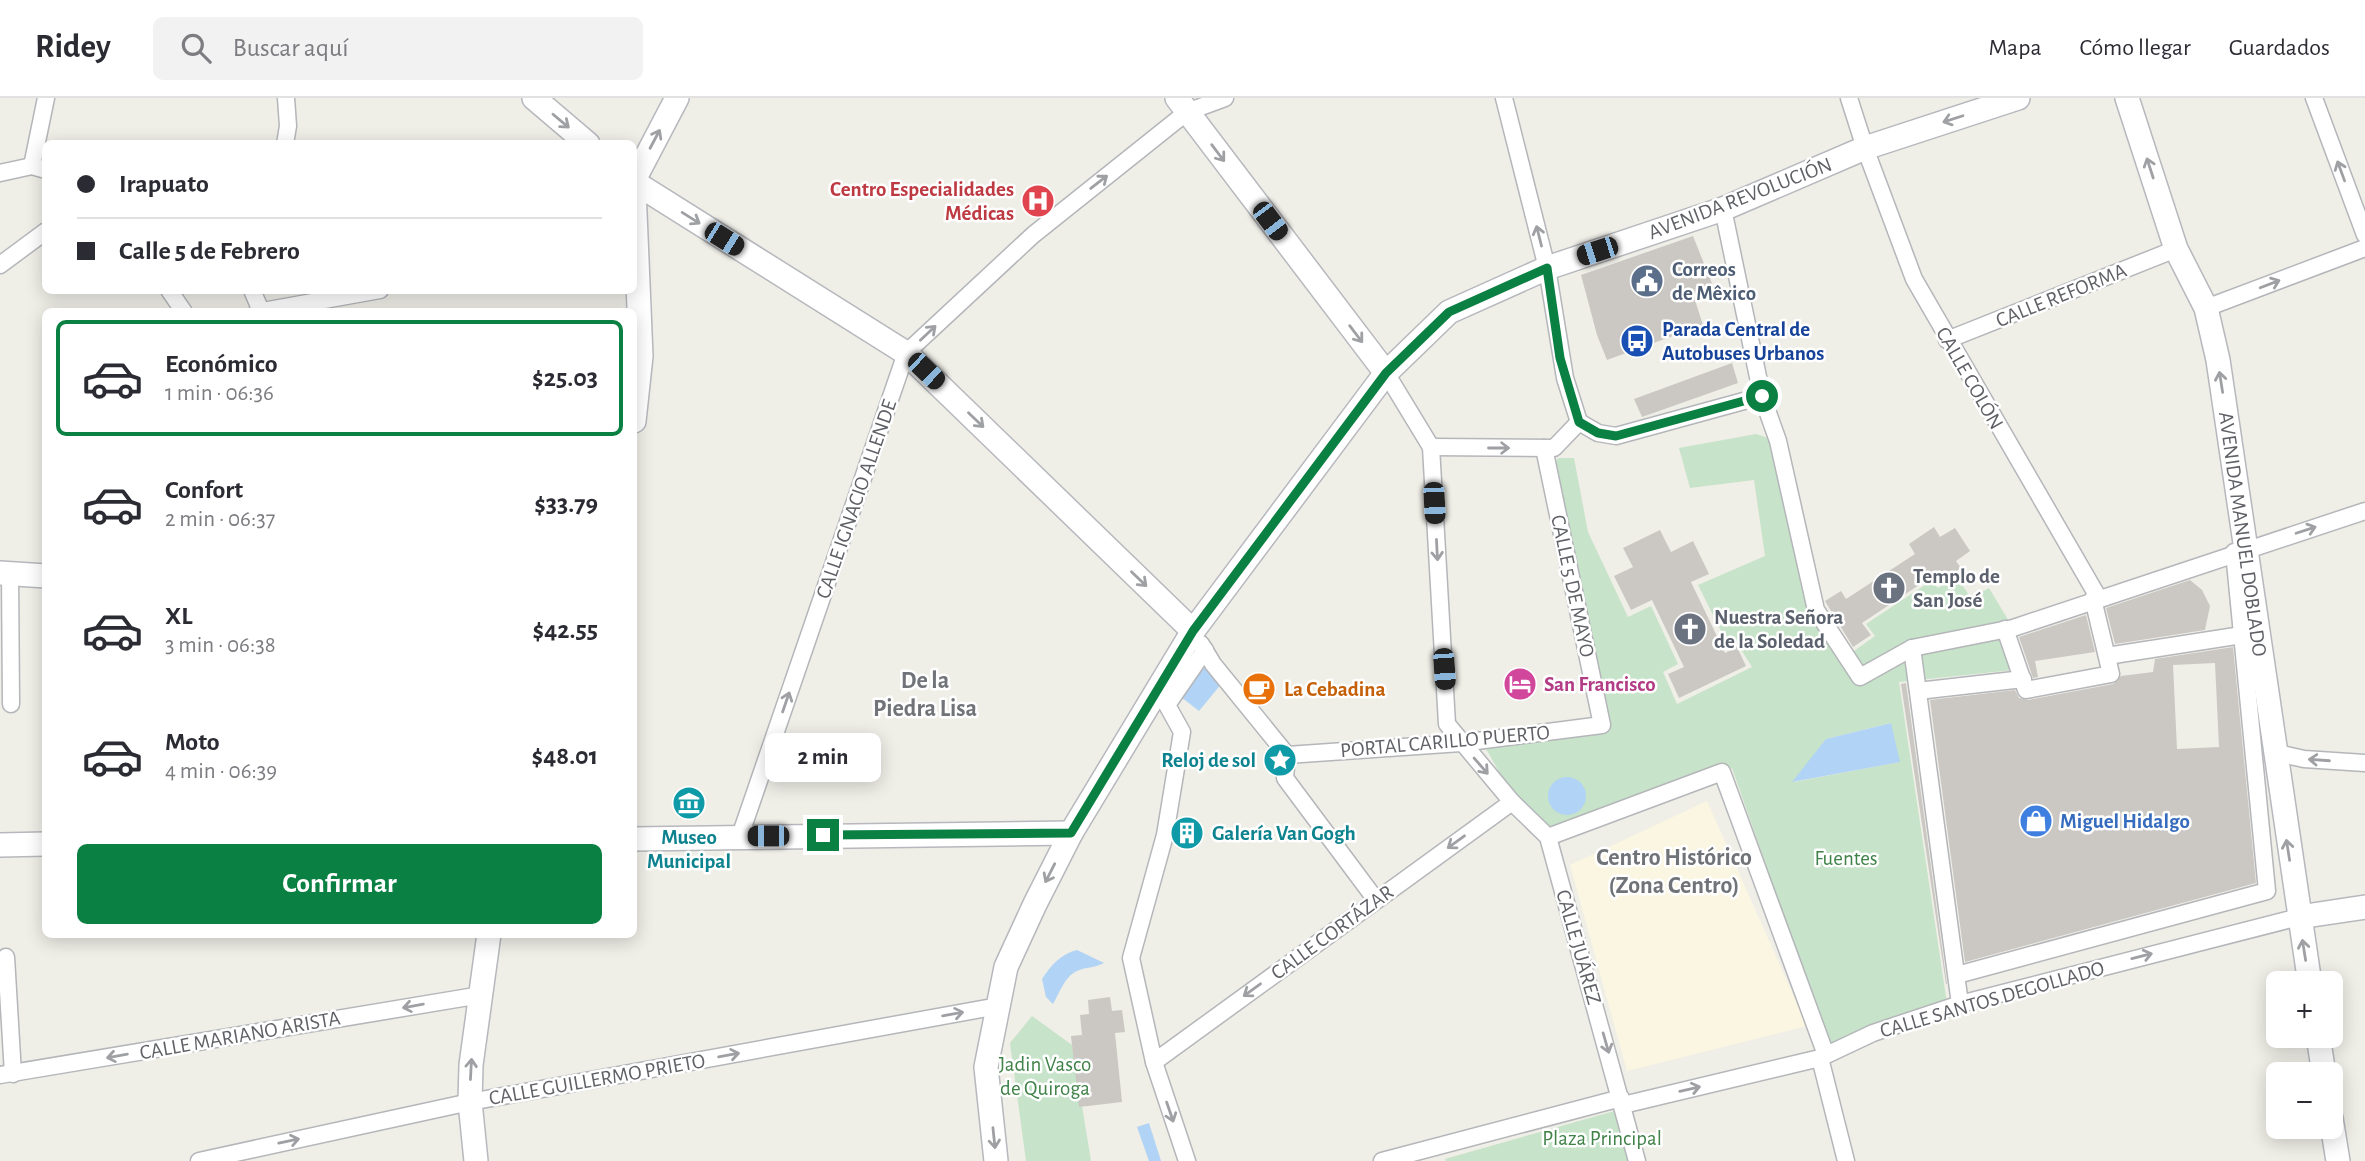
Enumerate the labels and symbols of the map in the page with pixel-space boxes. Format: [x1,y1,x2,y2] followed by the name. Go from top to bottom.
[551,113,569,129] one-way arrow
[1943,114,1965,126] one-way arrow
[649,129,662,150] one-way arrow
[1210,143,1225,162] one-way arrow
[1645,152,1835,243] street label: AVENIDA REVOLUCIÓN
[2142,157,2155,179] one-way arrow
[2334,160,2346,182] one-way arrow
[1089,175,1107,190] one-way arrow
[830,179,1014,224] place label: Centro Especialidades Médicas
[1019,182,1057,220] hospital icon: Centro Especialidades Médicas
[1249,198,1292,244] car
[681,212,701,226] one-way arrow
[701,219,748,259] car
[1532,225,1545,248] one-way arrow
[1574,235,1621,267] car
[1672,259,1756,304] place label: Correos de Mêxico
[1993,260,2129,331] street label: CALLE REFORMA
[1628,262,1666,300] public building icon: Correos de Mêxico
[2259,277,2280,289] one-way arrow
[1662,319,1824,364] place label: Parada Central de Autobuses Urbanos
[1618,322,1656,360] bus stop icon: Parada Central de Autobuses Urbanos
[1932,323,2009,433] street label: CALLE COLÓN
[919,324,936,341] one-way arrow
[1349,324,1364,342] one-way arrow
[904,349,949,393] car
[2214,371,2227,394] one-way arrow
[1746,380,1778,412] route start
[813,397,900,601] street label: CALLE IGNACIO ALLENDE
[2215,410,2270,658] street label: AVENIDA MANUEL DOBLADO
[967,411,984,428] one-way arrow
[1487,441,1510,455] one-way arrow
[1423,481,1446,525] car
[1547,513,1598,659] street label: CALLE 5 DE MAYO
[2295,522,2317,535] one-way arrow
[1431,539,1444,561] one-way arrow
[1913,566,2000,611] place label: Templo de San José
[1870,569,1908,607] church icon: Templo de San José
[1130,570,1147,587] one-way arrow
[1714,607,1843,652] place label: Nuestra Señora de la Soledad
[1671,610,1709,648] church icon: Nuestra Señora de la Soledad
[1433,647,1456,691] car
[1501,665,1539,703] hotel icon: San Francisco
[873,669,977,721] district label: De la Piedra Lisa
[1240,670,1278,708] cafe icon: La Cebadina
[1544,674,1656,695] place label: San Francisco
[1284,679,1386,700] place label: La Cebadina
[781,692,793,714] one-way arrow
[1339,722,1551,761] street label: PORTAL CARILLO PUERTO
[765,734,881,782] callout: 2 min
[1261,741,1299,779] place icon: Reloj de sol
[1161,750,1256,771] place label: Reloj de sol
[2308,753,2330,766] one-way arrow
[1473,757,1489,775] one-way arrow
[670,784,708,822] museum icon: Museo Municipal
[2017,802,2055,840] shop icon: Miguel Hidalgo
[2060,811,2190,832] place label: Miguel Hidalgo
[1168,814,1206,852] building icon: Galería Van Gogh
[807,819,839,851] route end
[1212,823,1356,844] place label: Galería Van Gogh
[748,826,790,847] car
[647,827,731,872] place label: Museo Municipal
[1447,835,1466,849] one-way arrow
[2281,839,2294,862] one-way arrow
[1596,846,1752,898] district label: Centro Histórico (Zona Centro)
[1814,848,1878,869] park label: Fuentes
[1043,863,1057,883] one-way arrow
[1266,880,1397,984] street label: CALLE CORTÁZAR
[1552,887,1607,1007] street label: CALLE JUÁREZ
[2297,940,2310,962] one-way arrow
[2130,949,2153,962] one-way arrow
[1878,957,2107,1042] street label: CALLE SANTOS DEGOLLADO
[1243,982,1262,997] one-way arrow
[403,1000,425,1013] one-way arrow
[138,1007,342,1063] street label: CALLE MARIANO ARISTA
[941,1007,963,1020] one-way arrow
[1600,1032,1613,1054] one-way arrow
[717,1048,740,1061] one-way arrow
[106,1050,129,1063] one-way arrow
[487,1050,707,1109] street label: CALLE GUILLERMO PRIETO
[999,1054,1091,1099] park label: Jadin Vasco de Quiroga
[465,1057,478,1080] one-way arrow
[1678,1082,1701,1095] one-way arrow
[1165,1100,1177,1122] one-way arrow
[987,1126,1000,1149] one-way arrow
[1542,1128,1662,1149] park label: Plaza Principal
[277,1134,300,1148] one-way arrow

